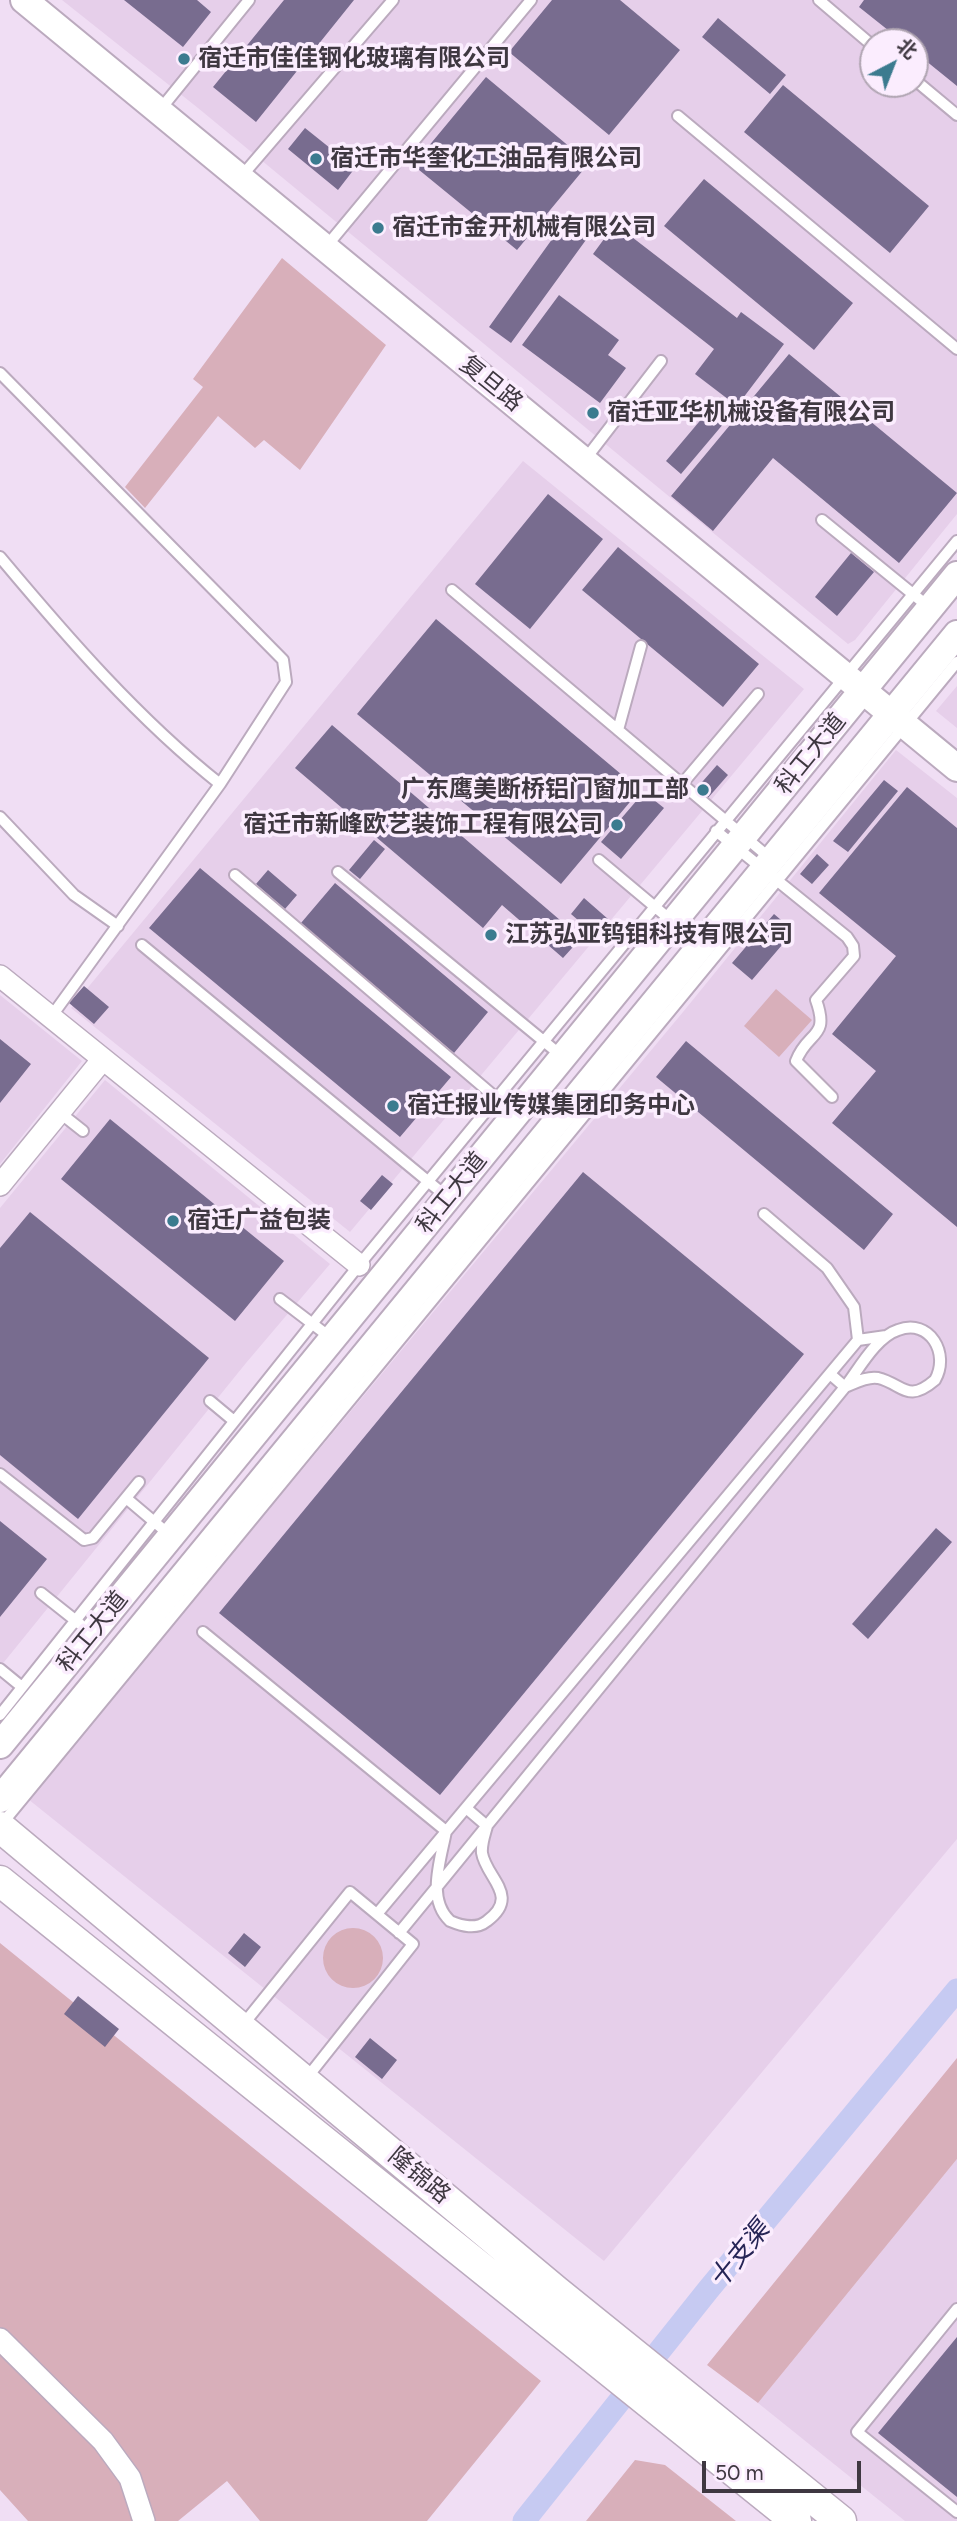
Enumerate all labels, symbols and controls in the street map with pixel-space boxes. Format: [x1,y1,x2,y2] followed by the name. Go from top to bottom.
[859,28,929,98] north arrow
[892,34,922,63] text: 北
[198,45,510,73] place label: 宿迁市佳佳钢化玻璃有限公司
[176,51,192,67] marker: 宿迁市佳佳钢化玻璃有限公司
[330,145,642,173] place label: 宿迁市华奎化工油品有限公司
[308,151,324,167] marker: 宿迁市华奎化工油品有限公司
[392,214,656,242] place label: 宿迁市金开机械有限公司
[370,220,386,236] marker: 宿迁市金开机械有限公司
[454,350,528,418] street label: 复旦路
[607,399,895,427] place label: 宿迁亚华机械设备有限公司
[585,405,601,421] marker: 宿迁亚华机械设备有限公司
[770,708,852,800] street label: 科工大道
[401,776,689,804] place label: 广东鹰美断桥铝门窗加工部
[695,782,711,798] marker: 广东鹰美断桥铝门窗加工部
[243,811,603,839] place label: 宿迁市新峰欧艺装饰工程有限公司
[609,817,625,833] marker: 宿迁市新峰欧艺装饰工程有限公司
[505,921,793,949] place label: 江苏弘亚钨钼科技有限公司
[483,927,499,943] marker: 江苏弘亚钨钼科技有限公司
[407,1092,695,1120] place label: 宿迁报业传媒集团印务中心
[385,1098,401,1114] marker: 宿迁报业传媒集团印务中心
[411,1147,493,1239] street label: 科工大道
[187,1207,331,1235] place label: 宿迁广益包装
[165,1213,181,1229] marker: 宿迁广益包装
[52,1586,134,1678] street label: 科工大道
[382,2142,456,2210] street label: 隆锦路
[703,2215,777,2295] water label: 十支渠
[705,2448,864,2492] scale bar
[715,2460,764,2485] text: 50 m

